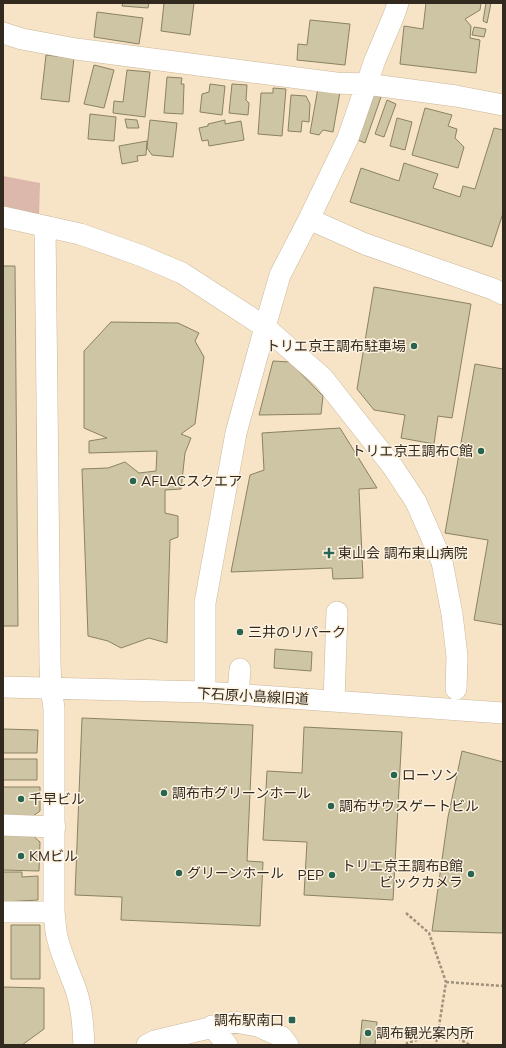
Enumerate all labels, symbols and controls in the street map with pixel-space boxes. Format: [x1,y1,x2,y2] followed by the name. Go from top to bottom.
[266,337,406,355] place label: トリエ京王調布駐車場
[409,341,419,351] marker: トリエ京王調布駐車場
[351,442,473,460] place label: トリエ京王調布C館
[476,446,486,456] marker: トリエ京王調布C館
[141,472,242,490] place label: AFLACスクエア
[128,476,138,486] marker: AFLACスクエア
[338,544,468,562] place label: 東山会 調布東山病院
[323,547,335,559] marker: 東山会 調布東山病院
[248,623,346,641] place label: 三井のリパーク
[235,627,245,637] marker: 三井のリパーク
[197,684,309,708] street label: 下石原小島線旧道
[402,766,458,784] place label: ローソン
[389,770,399,780] marker: ローソン
[172,784,311,802] place label: 調布市グリーンホール
[159,788,169,798] marker: 調布市グリーンホール
[29,790,85,808] place label: 千早ビル
[16,794,26,804] marker: 千早ビル
[339,797,479,815] place label: 調布サウスゲートビル
[326,801,336,811] marker: 調布サウスゲートビル
[29,847,78,865] place label: KMビル
[16,851,26,861] marker: KMビル
[341,857,463,891] place label: トリエ京王調布B館 ビックカメラ
[187,864,284,882] place label: グリーンホール
[298,866,324,884] place label: PEP
[174,868,184,878] marker: グリーンホール
[466,869,476,879] marker: トリエ京王調布B館 ビックカメラ
[327,870,337,880] marker: PEP
[214,1011,284,1029] place label: 調布駅南口
[287,1015,297,1025] marker: 調布駅南口
[376,1024,474,1042] place label: 調布観光案内所
[363,1028,373,1038] marker: 調布観光案内所

